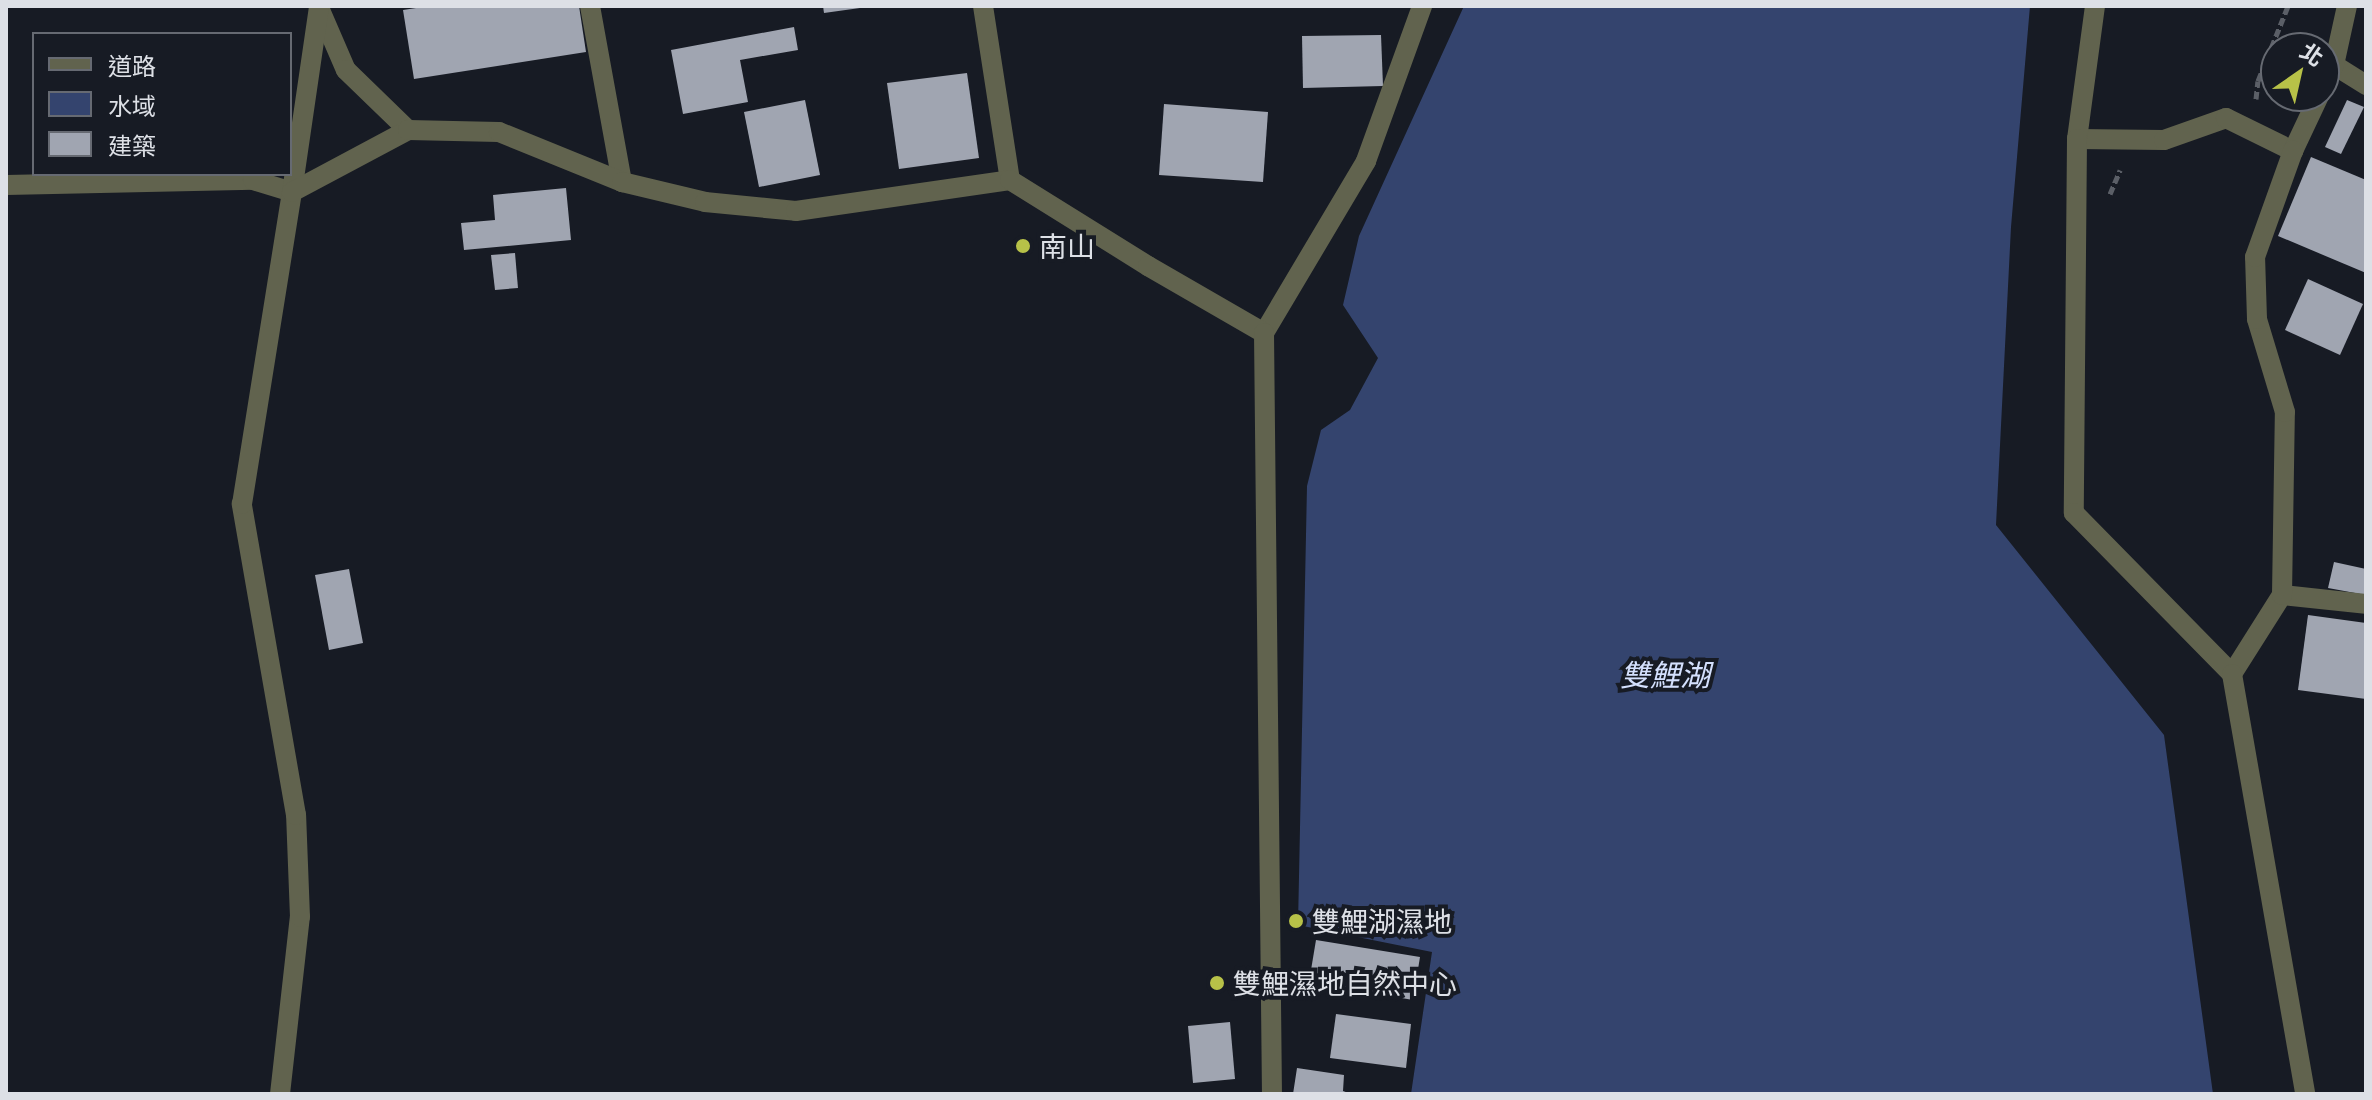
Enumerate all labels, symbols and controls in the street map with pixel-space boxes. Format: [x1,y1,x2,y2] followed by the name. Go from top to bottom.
[32,32,292,176] legend
[2260,32,2340,112] north arrow
[2296,37,2329,71] text: 北
[108,51,156,80] text: 道路
[108,91,156,120] text: 水域
[108,131,156,160] text: 建築
[1039,229,1095,263] place label: 南山
[1014,237,1032,255] marker: 南山
[1620,656,1710,692] water label: 雙鯉湖
[1312,904,1452,938] place label: 雙鯉湖濕地
[1287,912,1305,930] marker: 雙鯉湖濕地
[1233,966,1457,1000] place label: 雙鯉濕地自然中心
[1208,974,1226,992] marker: 雙鯉濕地自然中心

